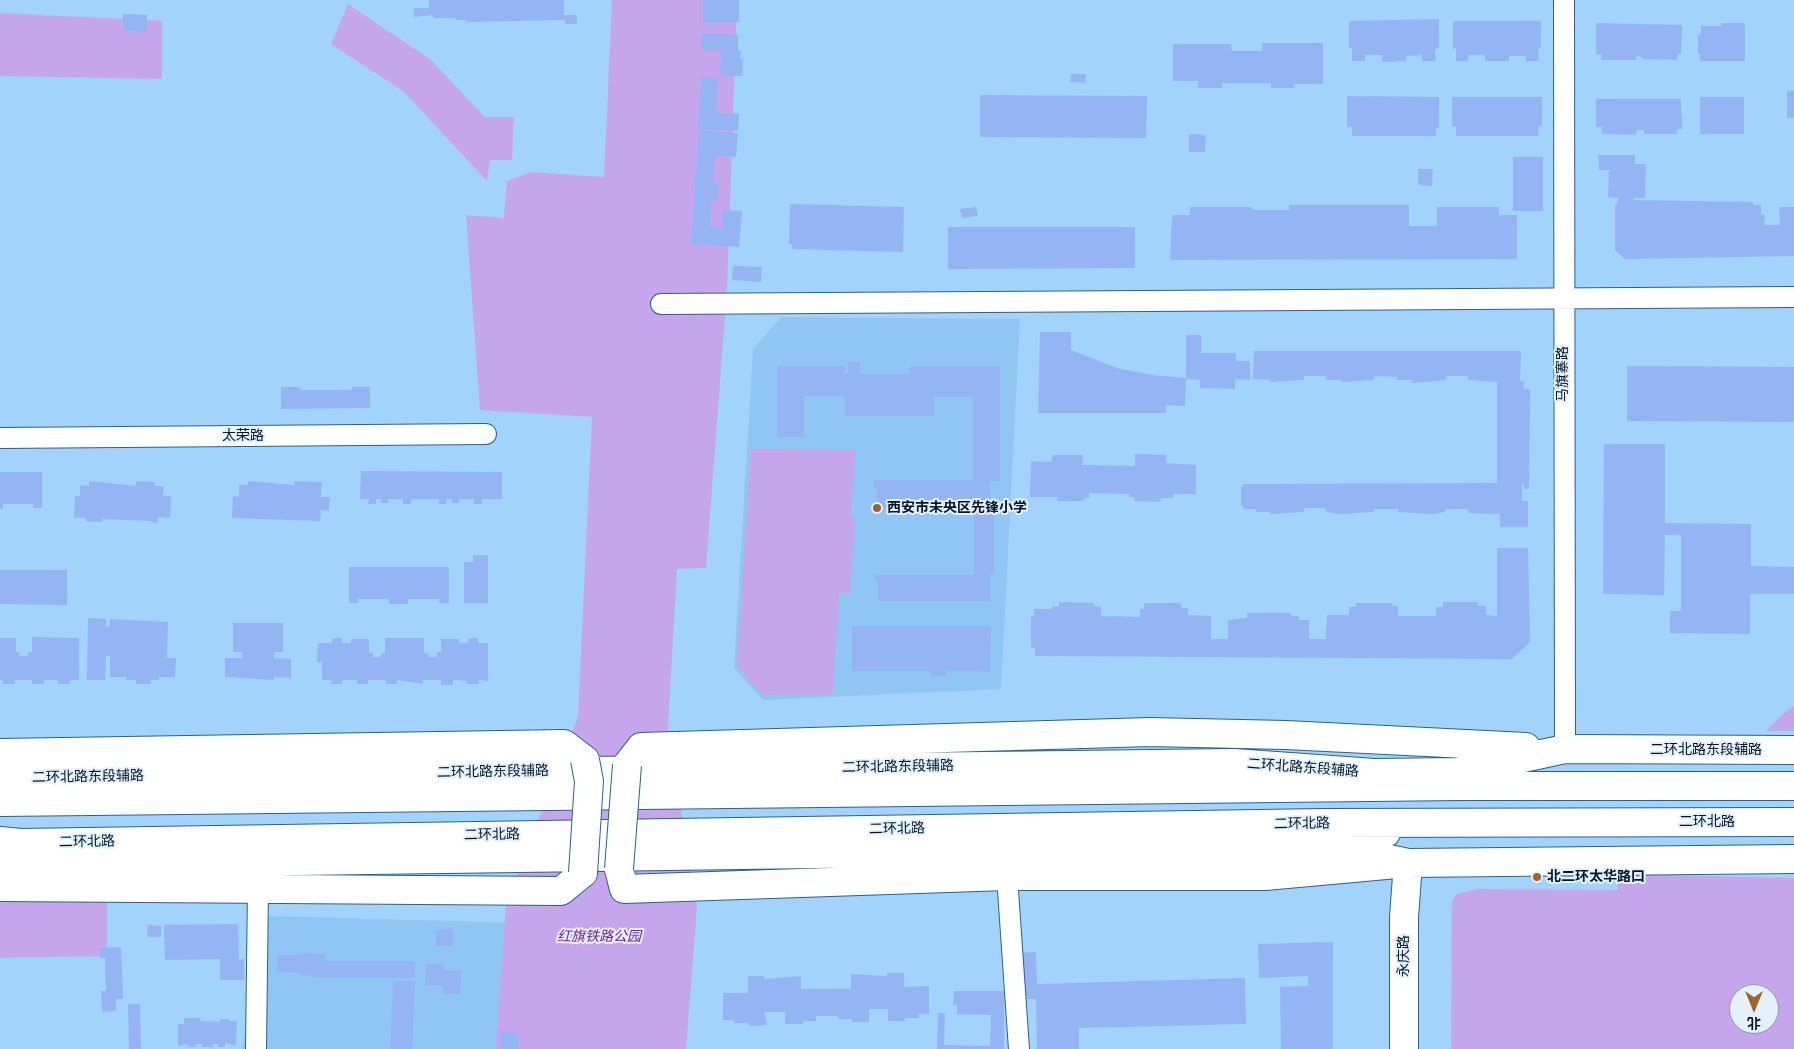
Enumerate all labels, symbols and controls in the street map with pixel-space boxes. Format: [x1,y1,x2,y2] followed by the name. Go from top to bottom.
[1555,346,1571,402] street label: 马旗寨路
[222,428,264,444] street label: 太荣路
[887,500,1027,516] place label: 西安市未央区先锋小学
[871,502,883,514] marker: 西安市未央区先锋小学
[1650,742,1762,758] street label: 二环北路东段辅路
[1247,756,1359,780] street label: 二环北路东段辅路
[842,758,954,776] street label: 二环北路东段辅路
[437,763,549,781] street label: 二环北路东段辅路
[32,768,144,786] street label: 二环北路东段辅路
[1679,814,1735,830] street label: 二环北路
[1274,815,1330,833] street label: 二环北路
[869,820,925,838] street label: 二环北路
[464,826,520,844] street label: 二环北路
[59,833,115,851] street label: 二环北路
[1547,869,1645,885] place label: 北二环太华路口
[1531,871,1543,883] marker: 北二环太华路口
[557,929,641,945] park label: 红旗铁路公园
[1396,935,1412,977] street label: 永庆路
[1729,984,1779,1034] north arrow
[1747,1014,1761,1033] text: 北

